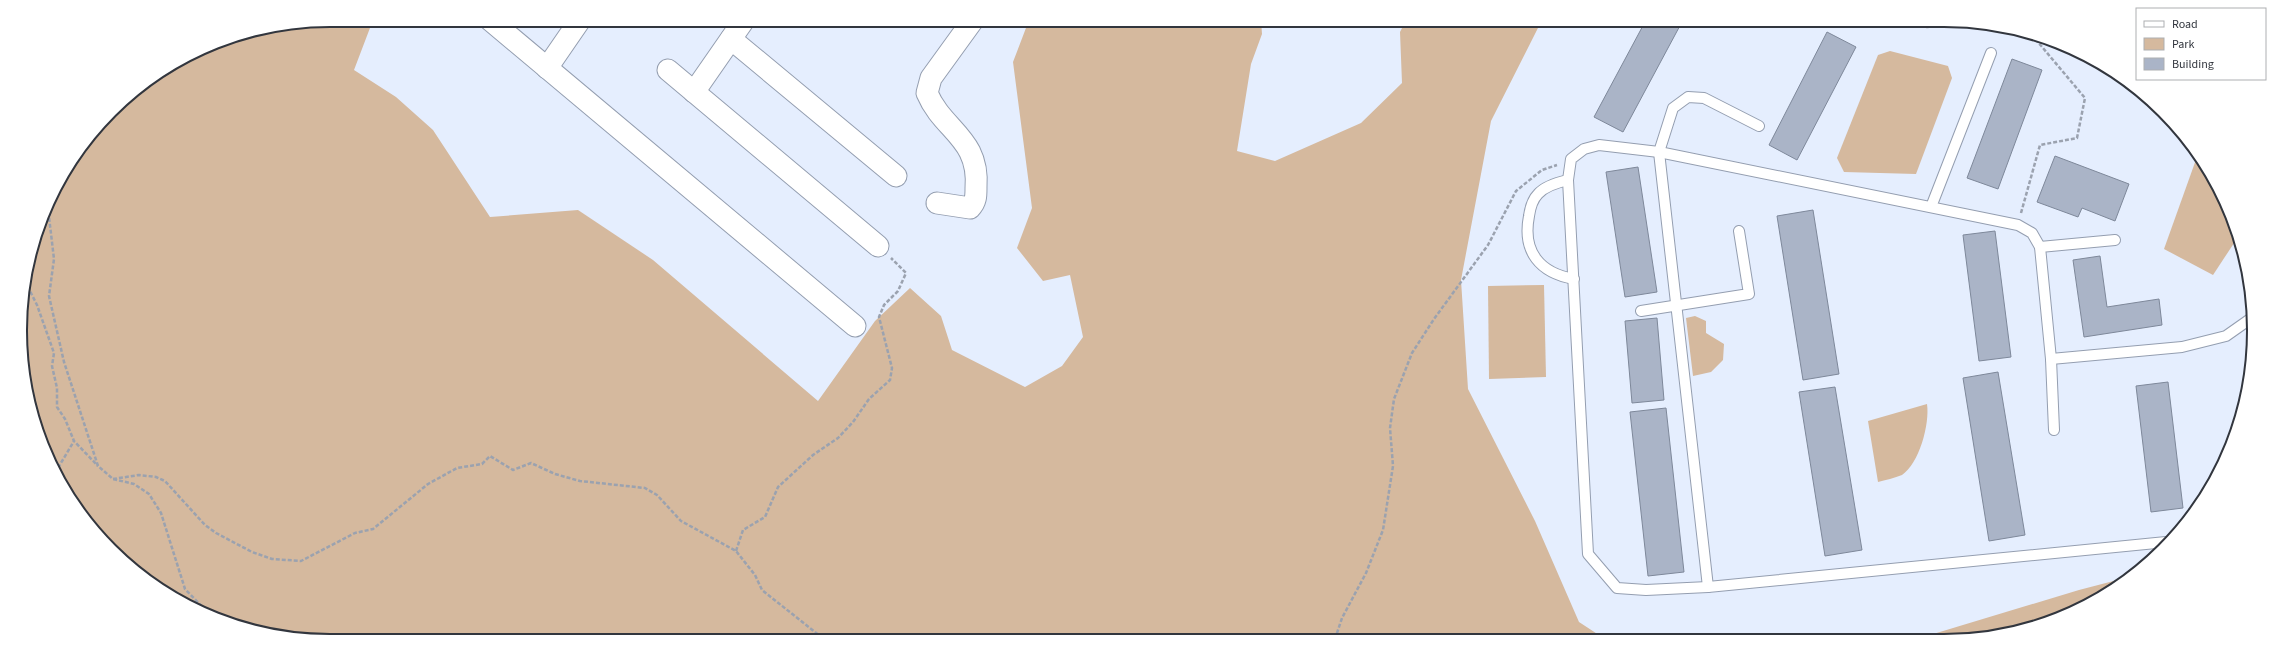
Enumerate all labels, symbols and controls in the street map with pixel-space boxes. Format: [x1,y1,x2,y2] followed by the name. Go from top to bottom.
[2136,8,2266,80] legend
[2172,16,2198,33] text: Road
[2172,36,2194,53] text: Park
[2172,56,2214,73] text: Building

